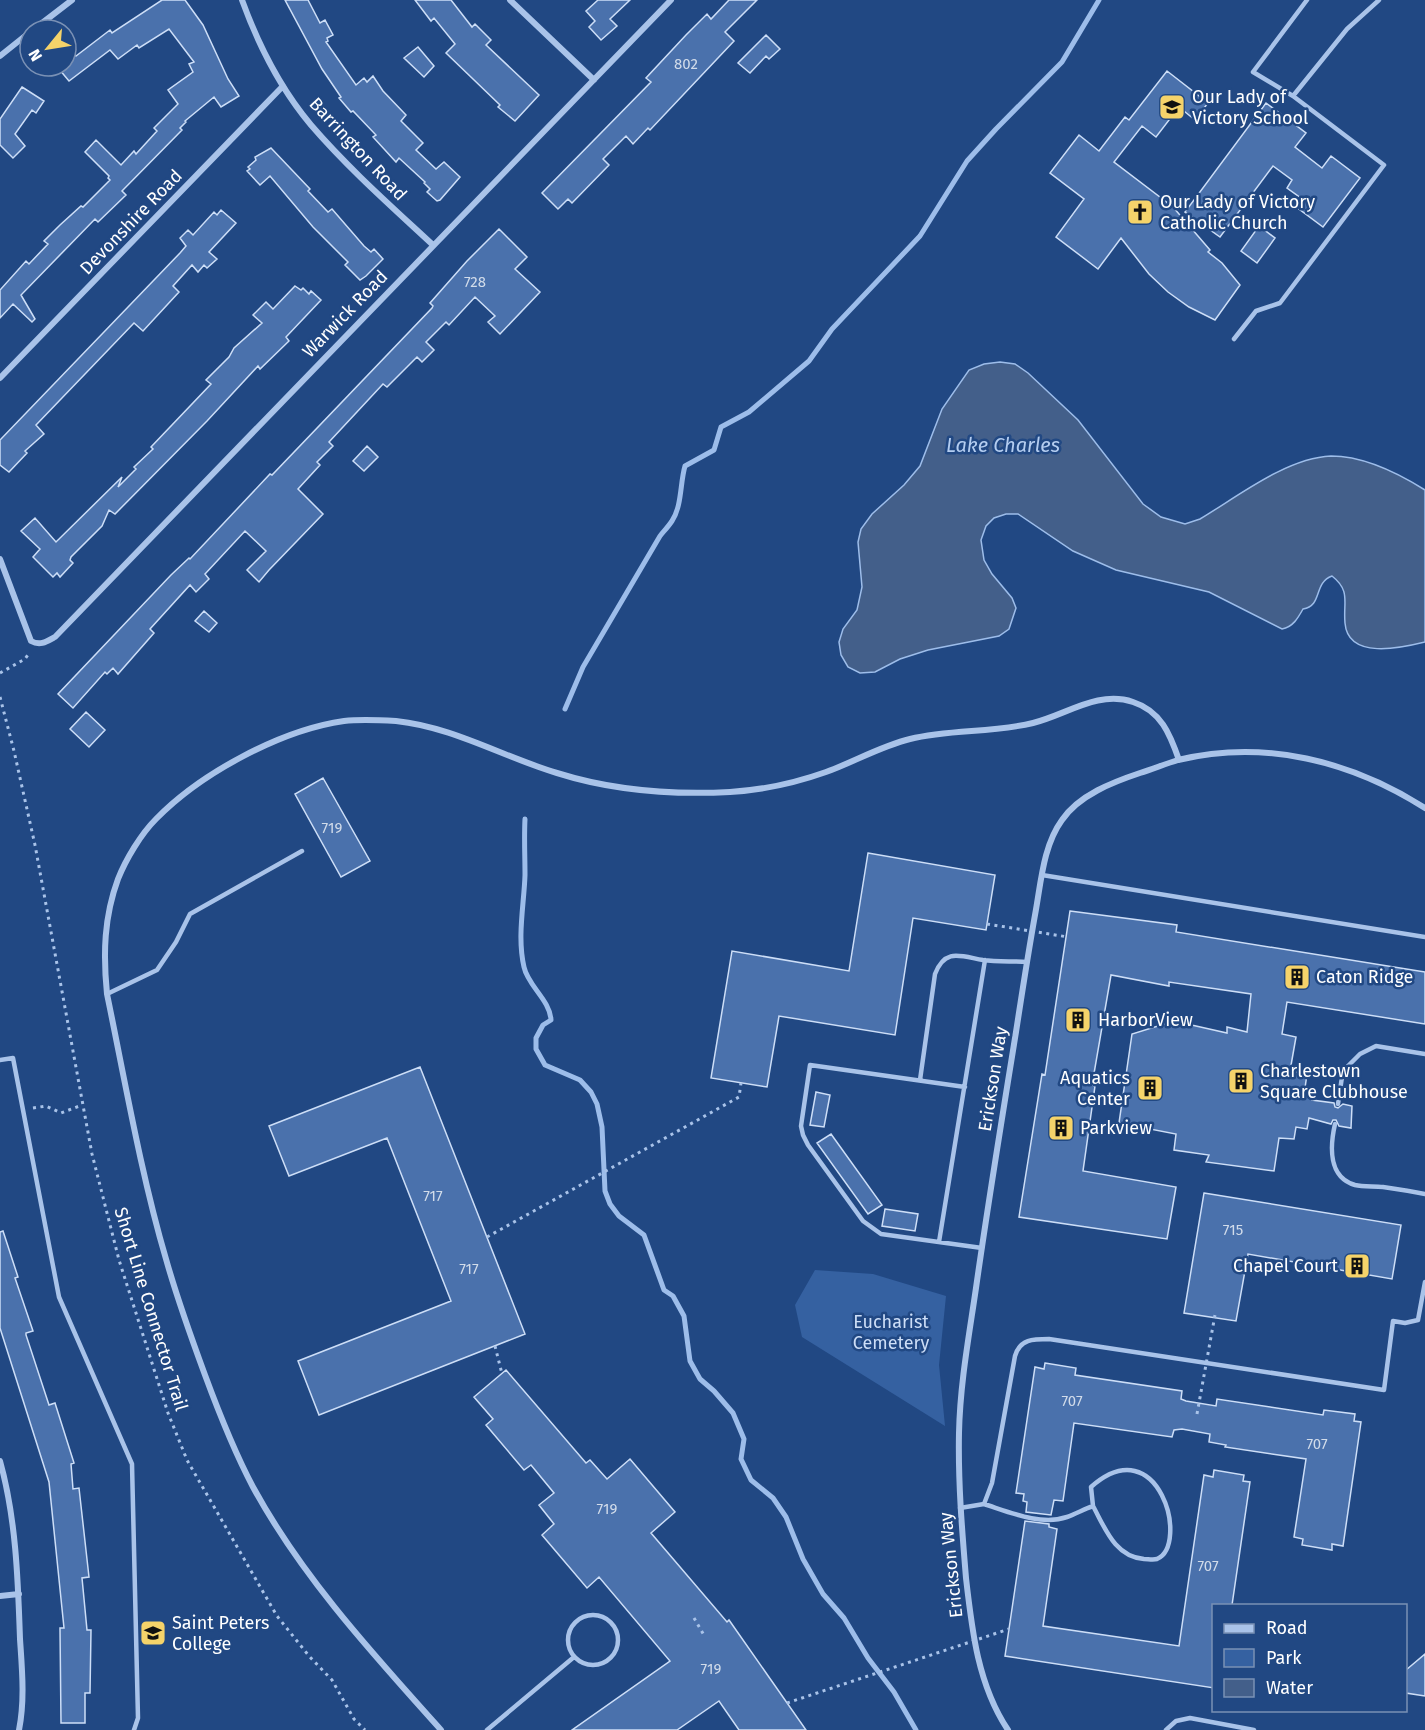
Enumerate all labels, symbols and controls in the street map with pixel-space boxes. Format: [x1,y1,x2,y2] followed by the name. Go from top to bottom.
[18,18,78,78] north arrow
[25,46,46,65] text: N
[674,55,698,73] house number: 802
[1192,86,1308,129] place label: Our Lady of Victory School
[1157,92,1187,122] school or university icon: Our Lady of Victory School
[305,93,411,205] street label: Barrington Road
[75,165,187,279] street label: Devonshire Road
[1160,191,1315,234] place label: Our Lady of Victory Catholic Church
[1125,197,1155,227] church icon: Our Lady of Victory Catholic Church
[298,266,392,362] street label: Warwick Road
[464,273,486,291] house number: 728
[946,433,1060,457] water label: Lake Charles
[322,819,343,837] house number: 719
[1282,962,1312,992] building icon: Caton Ridge
[1316,966,1413,988] place label: Caton Ridge
[1063,1005,1093,1035] building icon: HarborView
[1098,1009,1193,1031] place label: HarborView
[974,1025,1012,1133] street label: Erickson Way
[1260,1060,1408,1103] place label: Charlestown Square Clubhouse
[1226,1066,1256,1096] building icon: Charlestown Square Clubhouse
[1060,1067,1130,1110] place label: Aquatics Center
[1135,1073,1165,1103] building icon: Aquatics Center
[1046,1113,1076,1143] building icon: Parkview
[1080,1117,1152,1139] place label: Parkview
[423,1187,443,1205] house number: 717
[110,1205,192,1413] street label: Short Line Connector Trail
[1223,1221,1243,1239] house number: 715
[1342,1251,1372,1281] building icon: Chapel Court
[1233,1255,1338,1277] place label: Chapel Court
[459,1260,479,1278] house number: 717
[853,1311,929,1354] park label: Eucharist Cemetery
[1061,1392,1083,1410] house number: 707
[1306,1435,1328,1453] house number: 707
[597,1500,618,1518] house number: 719
[934,1511,967,1619] street label: Erickson Way
[1197,1557,1219,1575] house number: 707
[1212,1604,1407,1712] legend
[172,1612,269,1655] place label: Saint Peters College
[1266,1617,1308,1639] text: Road
[138,1618,168,1648] school or university icon: Saint Peters College
[1266,1647,1302,1669] text: Park
[701,1660,722,1678] house number: 719
[1266,1677,1313,1699] text: Water

